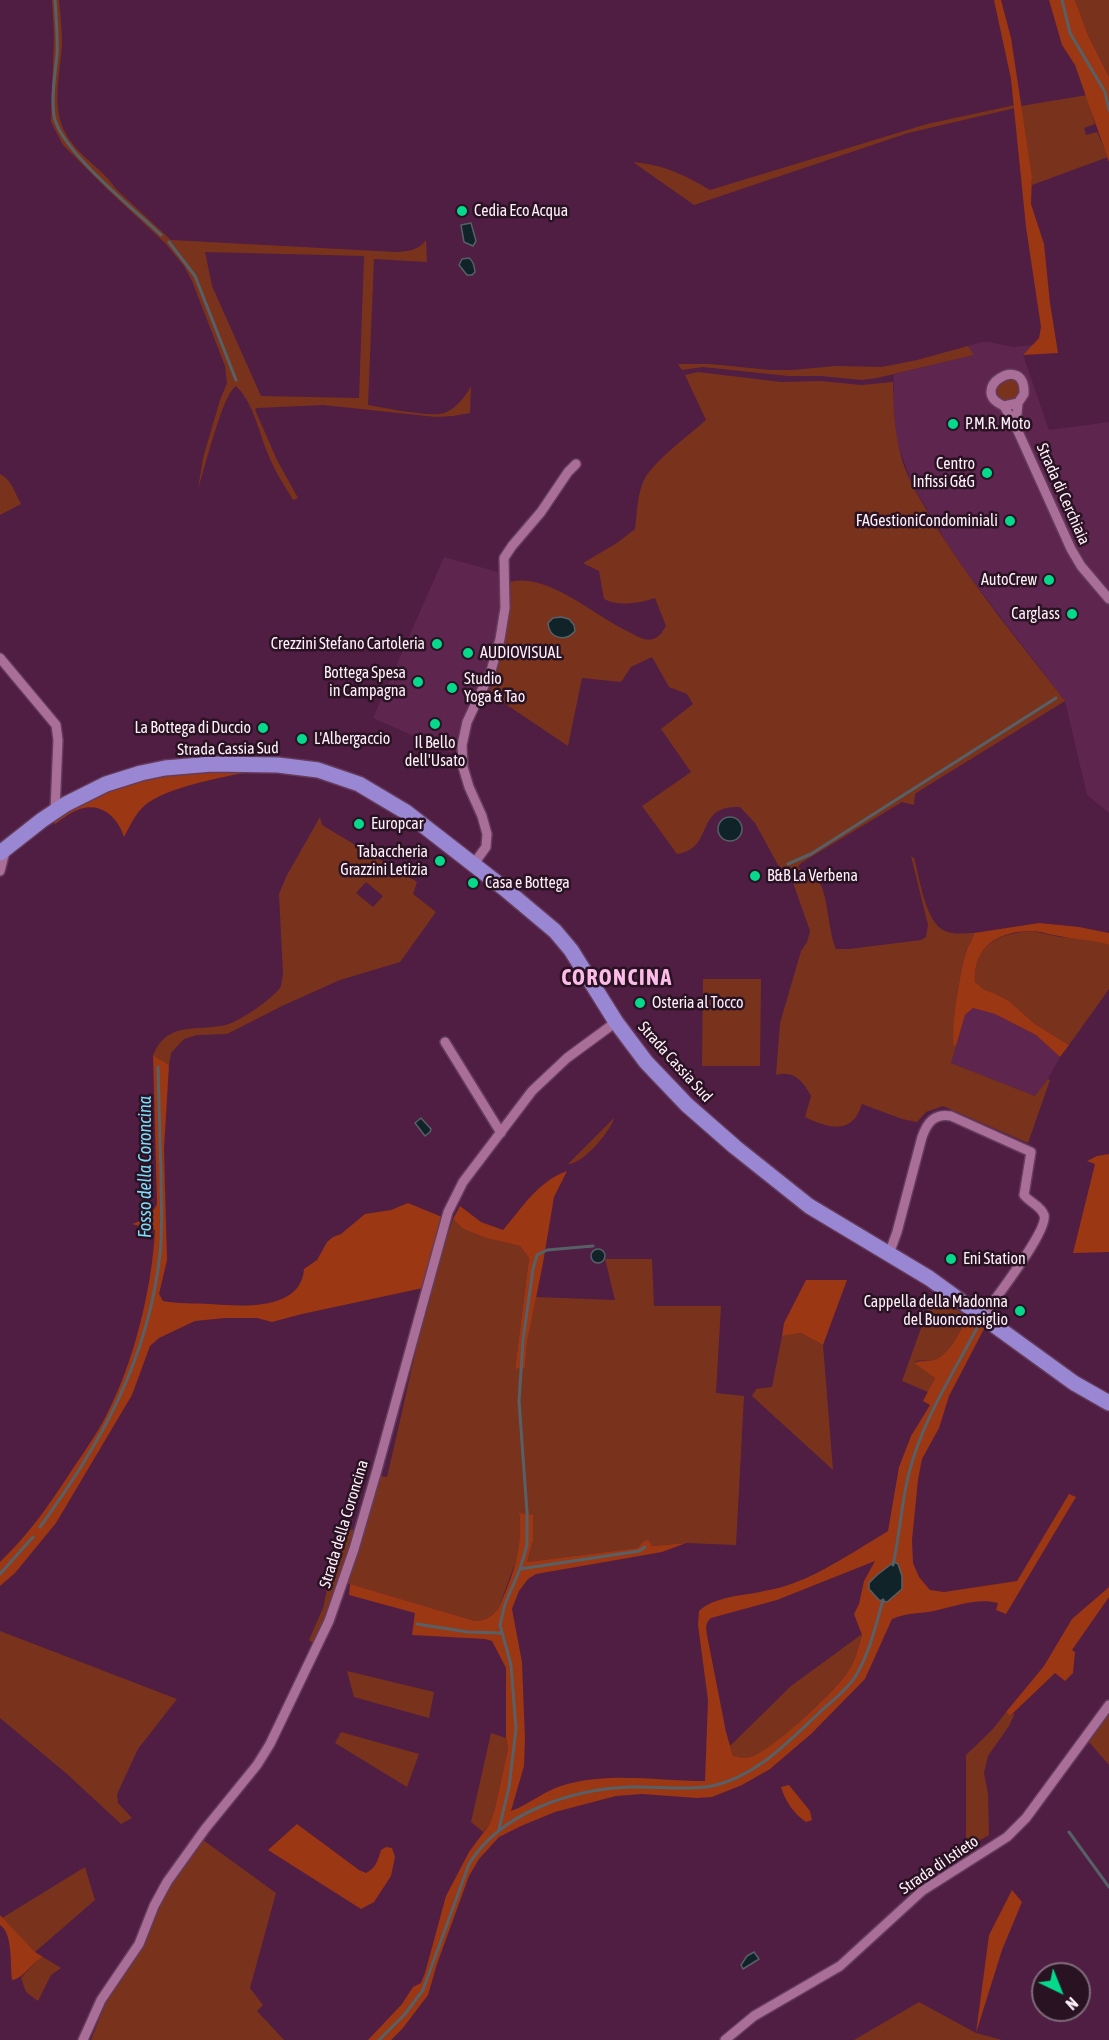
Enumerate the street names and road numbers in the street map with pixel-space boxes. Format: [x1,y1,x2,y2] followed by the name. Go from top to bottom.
[1032,440,1094,548] street label: Strada di Cerchiaia
[177,739,279,759] street label: Strada Cassia Sud
[634,1018,716,1106] street label: Strada Cassia Sud
[315,1458,373,1590] street label: Strada della Coroncina
[896,1832,982,1898] street label: Strada di Istieto

